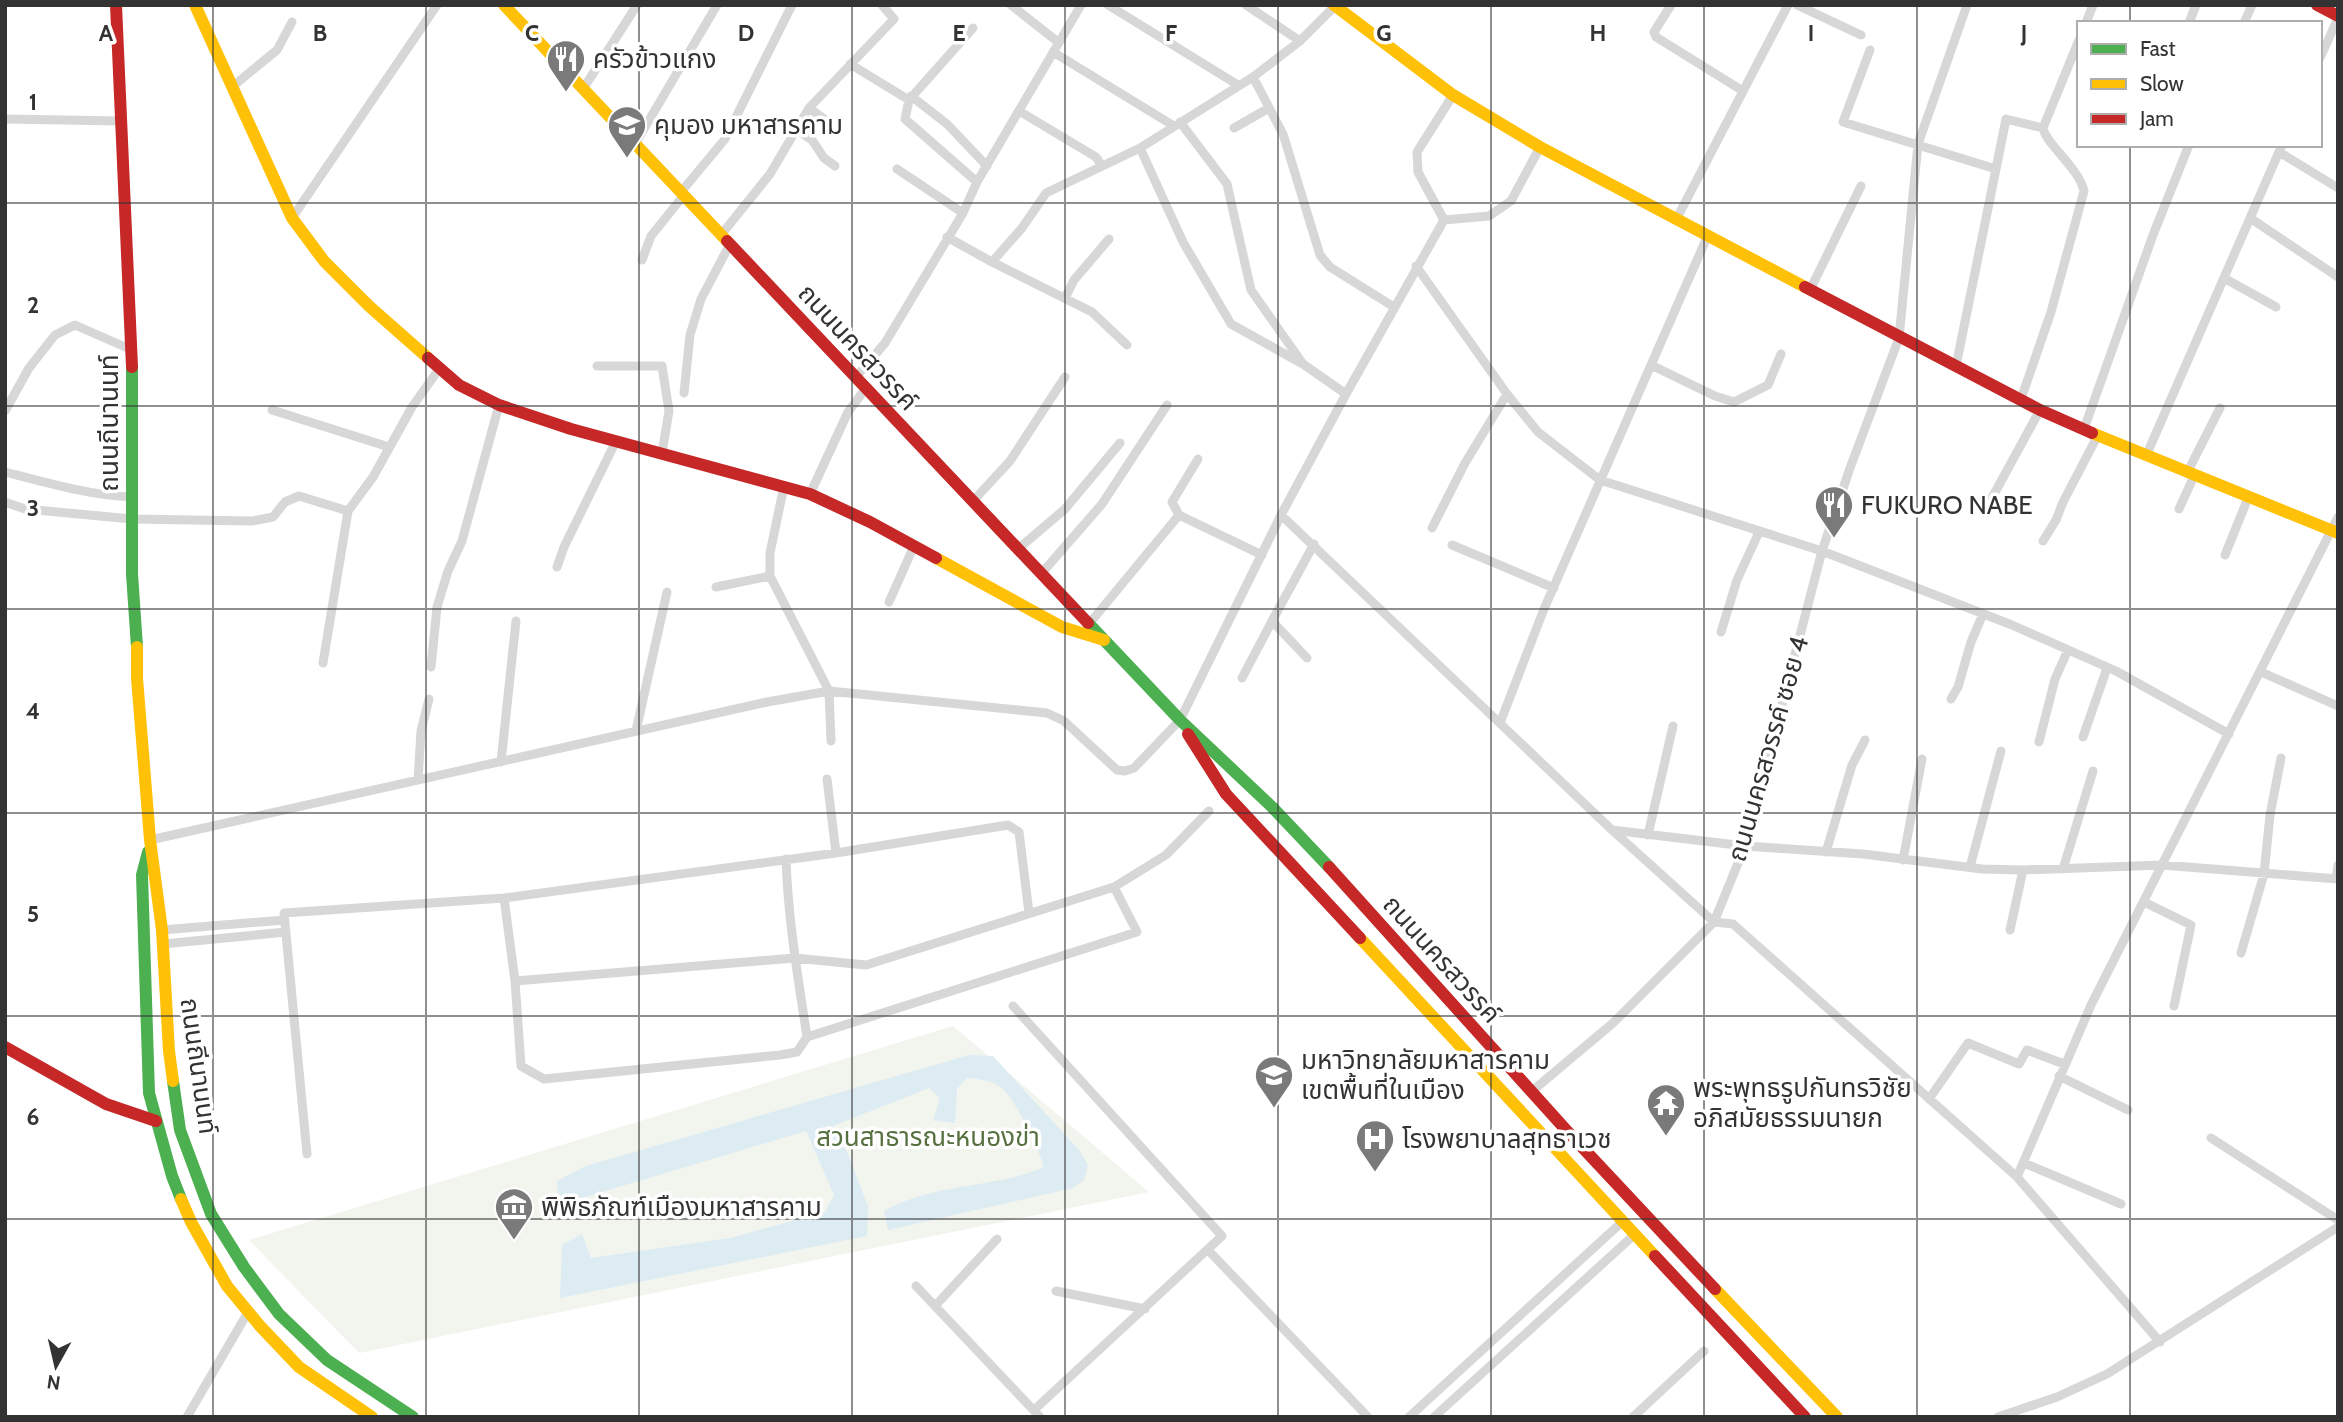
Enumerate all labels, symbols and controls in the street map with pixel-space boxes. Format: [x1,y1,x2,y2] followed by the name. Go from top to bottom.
[99,19,114,47] text: A
[313,19,327,47] text: B
[525,19,539,47] text: C
[738,19,754,47] text: D
[952,19,966,47] text: E
[1165,19,1177,47] text: F
[1376,19,1392,47] text: G
[1590,19,1606,47] text: H
[1808,19,1814,47] text: I
[2020,19,2027,47] text: J
[2077,21,2322,147] legend
[2140,36,2176,61] text: Fast
[545,38,587,93] restaurant icon: ครัวข้าวแกง
[593,43,716,75] place label: ครัวข้าวแกง
[2140,71,2184,96] text: Slow
[29,88,37,116] text: 1
[606,104,648,159] school or university icon: คุมอง มหาสารคาม
[2139,106,2174,131] text: Jam
[654,109,843,141] place label: คุมอง มหาสารคาม
[791,277,925,417] street label: ถนนนครสวรรค์
[27,291,39,319] text: 2
[93,354,125,492] street label: ถนนถีนานนท์
[1813,484,1855,539] restaurant icon: FUKURO NABE
[1861,489,2033,521] place label: FUKURO NABE
[27,494,39,522] text: 3
[1721,633,1815,865] street label: ถนนนครสวรรค์ ซอย 4
[26,697,40,725] text: 4
[1376,888,1508,1030] street label: ถนนนครสวรรค์
[27,900,39,928] text: 5
[174,996,224,1136] street label: ถนนถีนานนท์
[1301,1044,1550,1106] place label: มหาวิทยาลัยมหาสารคาม เขตพื้นที่ในเมือง
[1253,1054,1295,1109] school or university icon: มหาวิทยาลัยมหาสารคาม เขตพื้นที่ในเมือง
[1693,1072,1912,1134] place label: พระพุทธรูปกันทรวิชัย อภิสมัยธรรมนายก
[1645,1082,1687,1137] temple icon: พระพุทธรูปกันทรวิชัย อภิสมัยธรรมนายก
[27,1103,39,1131] text: 6
[1354,1118,1396,1173] hospital icon: โรงพยาบาลสุทธาเวช
[816,1121,1040,1153] park label: สวนสาธารณะหนองข่า
[1402,1123,1611,1155] place label: โรงพยาบาลสุทธาเวช
[493,1186,535,1241] museum icon: พิพิธภัณฑ์เมืองมหาสารคาม
[541,1191,822,1223] place label: พิพิธภัณฑ์เมืองมหาสารคาม
[21,1331,91,1401] north arrow
[45,1370,62,1395] text: N

